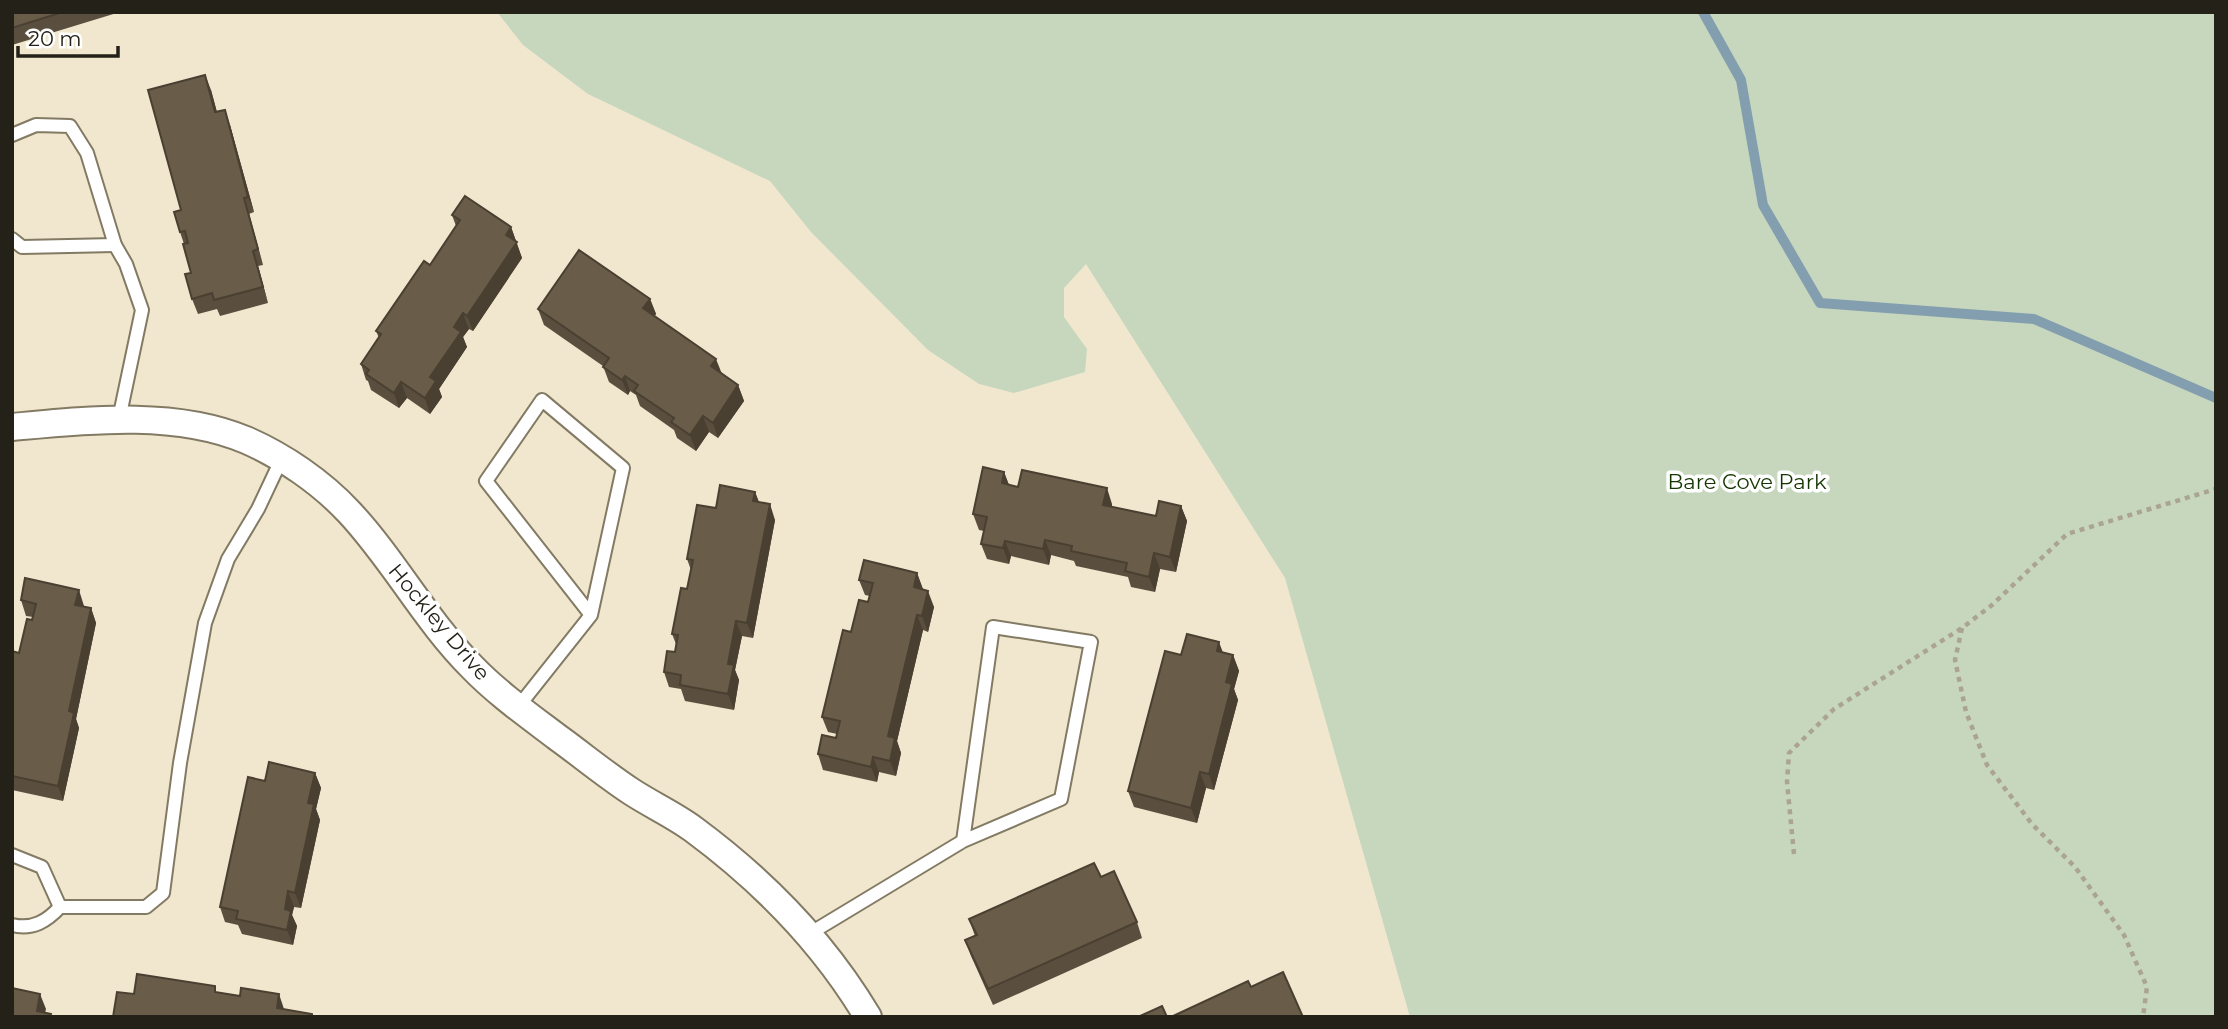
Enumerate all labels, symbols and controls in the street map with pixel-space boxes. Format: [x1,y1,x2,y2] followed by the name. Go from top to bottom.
[18,14,117,58] scale bar
[28,26,82,51] text: 20 m
[1667,469,1827,494] park label: Bare Cove Park
[383,558,495,685] street label: Hockley Drive

